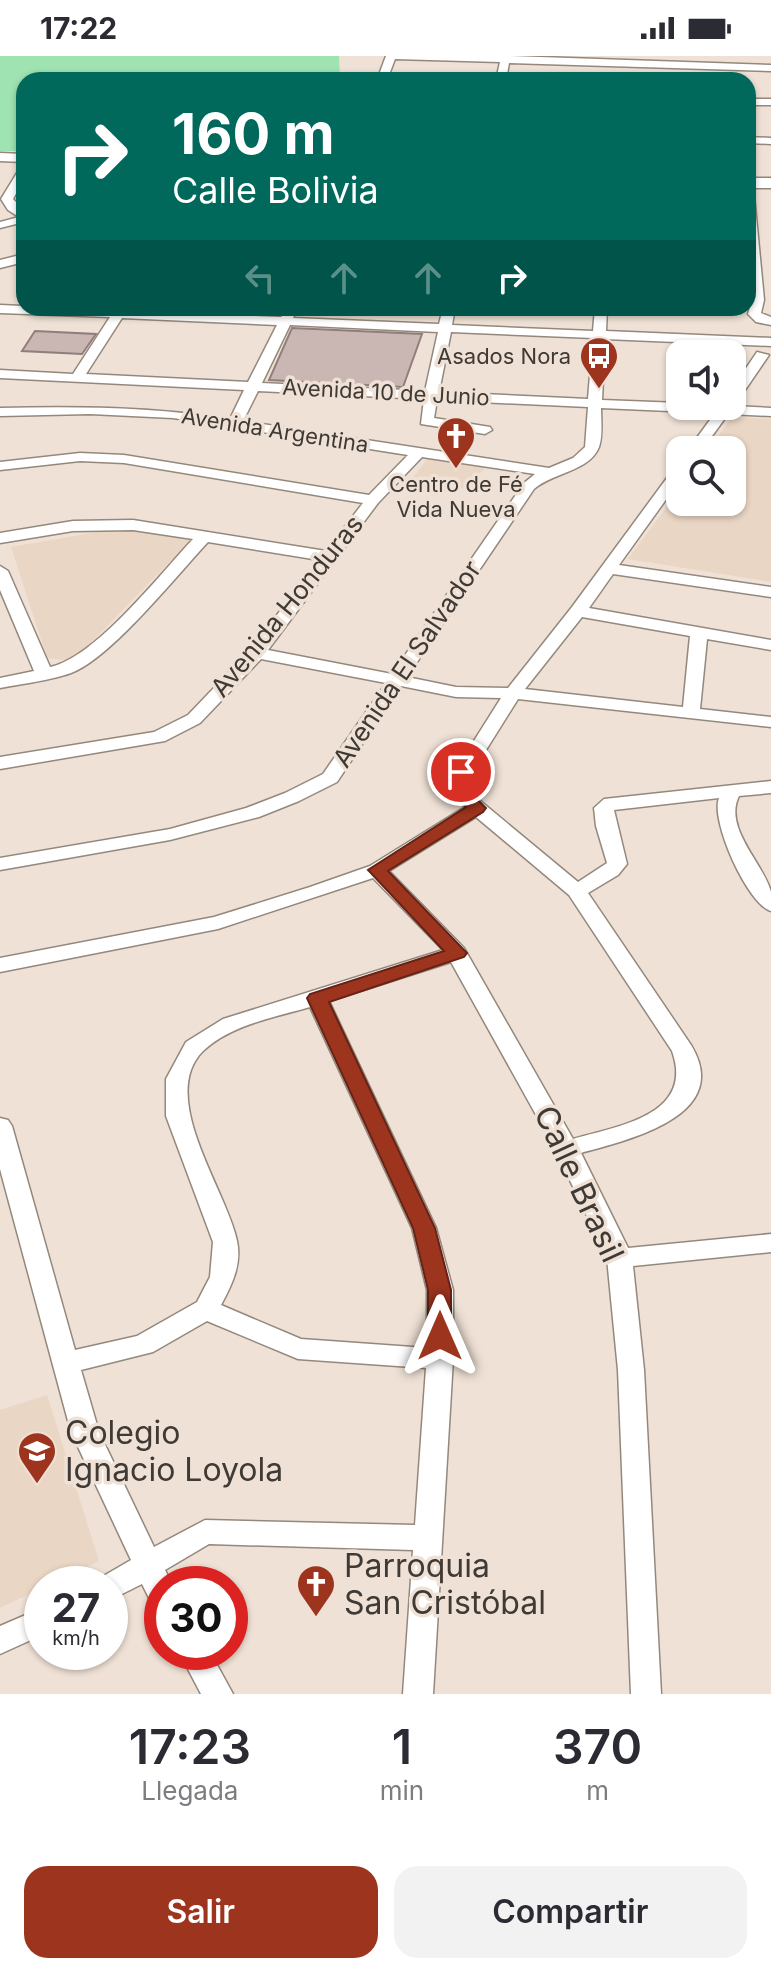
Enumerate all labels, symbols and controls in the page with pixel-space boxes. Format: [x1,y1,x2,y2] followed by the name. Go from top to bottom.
[40,10,117,46] text: 17:22
[172,100,335,168] text: 160 m
[40,104,144,208] icon: right
[172,168,379,212] text: Calle Bolivia
[238,256,282,300] icon: left
[322,256,366,300] icon: ahead
[406,256,450,300] icon: ahead
[490,256,534,300] icon: right
[578,335,620,390] bus stop icon: Asados Nora
[666,340,746,516] map controls
[666,340,746,420] button: sound
[437,343,571,369] place label: Asados Nora
[282,374,490,410] street label: Avenida 10 de Junio
[180,402,370,458] street label: Avenida Argentina
[435,415,477,470] church icon: Centro de Fé Vida Nueva
[666,436,746,516] button: search
[389,471,523,522] place label: Centro de Fé Vida Nueva
[204,509,369,703] street label: Avenida Honduras
[326,554,487,773] street label: Avenida El Salvador
[427,738,495,806] pin
[439,750,483,794] icon: arrive
[526,1099,633,1268] street label: Calle Brasil
[398,1294,482,1378] position arrow
[65,1413,283,1489] place label: Colegio Ignacio Loyola
[16,1430,58,1485] school or university icon: Colegio Ignacio Loyola
[344,1546,546,1622] place label: Parroquia San Cristóbal
[295,1563,337,1618] church icon: Parroquia San Cristóbal
[144,1566,248,1670] speed limit sign: 30
[52,1583,100,1632] text: 27
[52,1626,100,1650] text: km/h
[129,1717,251,1776] text: 17:23
[392,1717,412,1776] text: 1
[553,1717,642,1776] text: 370
[141,1775,238,1806] text: Llegada
[380,1775,424,1806] text: min
[586,1775,609,1806] text: m
[24,1866,378,1958] button: Salir
[394,1866,747,1958] button: Compartir

